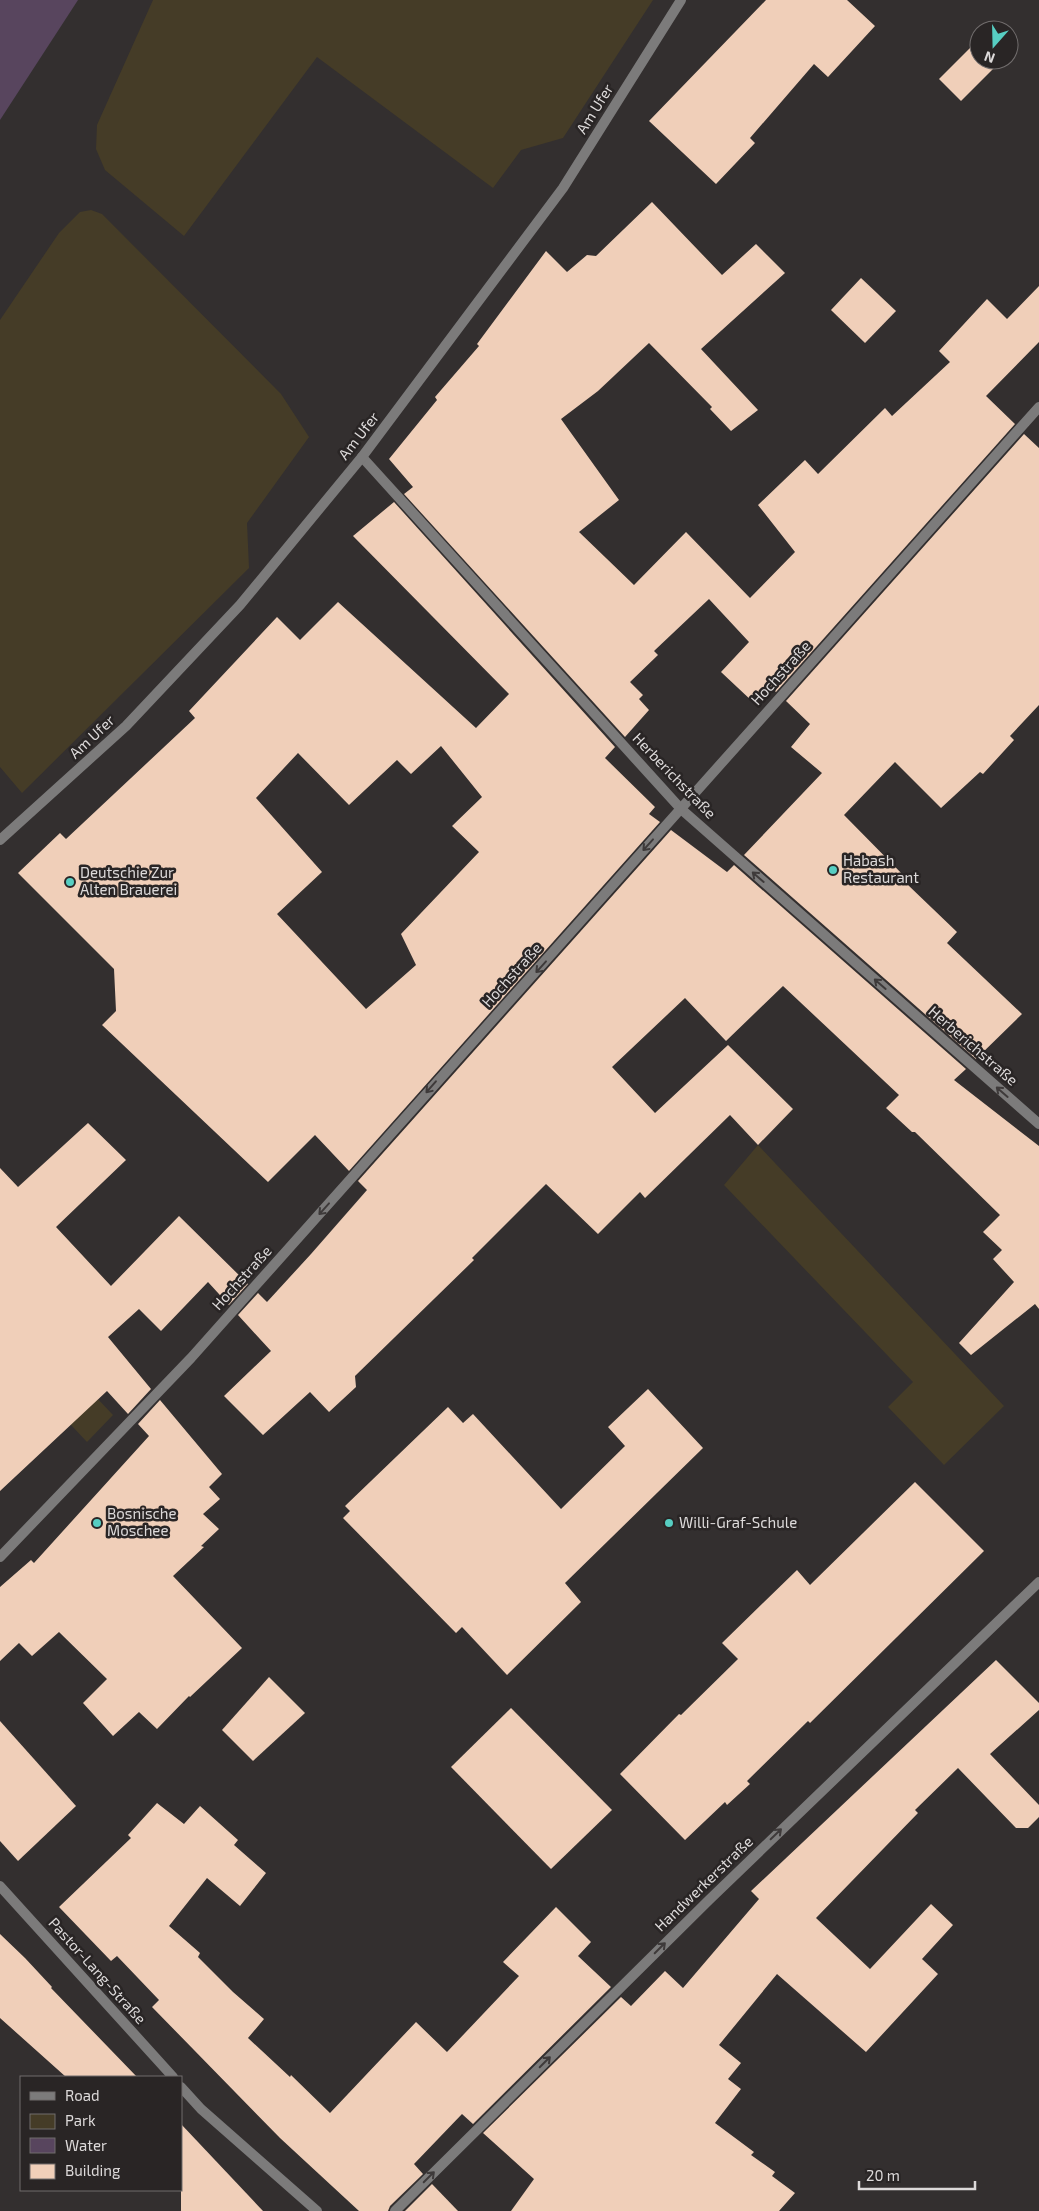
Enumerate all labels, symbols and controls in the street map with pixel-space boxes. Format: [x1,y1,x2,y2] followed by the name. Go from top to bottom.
[969,20,1019,70] north arrow
[982,48,997,67] text: N
[572,80,616,137] street label: Am Ufer
[334,408,382,463] street label: Am Ufer
[747,636,814,708] street label: Hochstraße
[65,711,118,762] street label: Am Ufer
[629,729,720,822] street label: Herberichstraße
[643,839,654,852] one-way arrow
[843,851,919,886] place label: Habash Restaurant
[80,863,177,898] place label: Deutschie Zur Alten Brauerei
[827,864,839,876] marker: Habash Restaurant
[752,871,765,883] one-way arrow
[64,876,76,888] marker: Deutschie Zur Alten Brauerei
[478,938,545,1010] street label: Hochstraße
[535,960,547,973] one-way arrow
[874,979,887,990] one-way arrow
[925,1002,1022,1089] street label: Herberichstraße
[426,1080,437,1093] one-way arrow
[996,1086,1009,1097] one-way arrow
[318,1203,330,1216] one-way arrow
[208,1241,275,1313] street label: Hochstraße
[107,1504,177,1539] place label: Bosnische Moschee
[679,1513,797,1531] place label: Willi-Graf-Schule
[91,1517,103,1529] marker: Bosnische Moschee
[663,1517,675,1529] marker: Willi-Graf-Schule
[770,1828,783,1840] one-way arrow
[651,1832,756,1935] street label: Handwerkerstraße
[45,1913,150,2027] street label: Pastor-Lang-Straße
[654,1942,667,1954] one-way arrow
[539,2056,551,2068] one-way arrow
[20,2076,182,2191] legend
[65,2086,100,2104] text: Road
[65,2111,96,2129] text: Park
[65,2136,107,2154] text: Water
[859,2158,975,2190] scale bar
[65,2161,121,2179] text: Building
[866,2166,900,2184] text: 20 m
[423,2171,436,2183] one-way arrow

